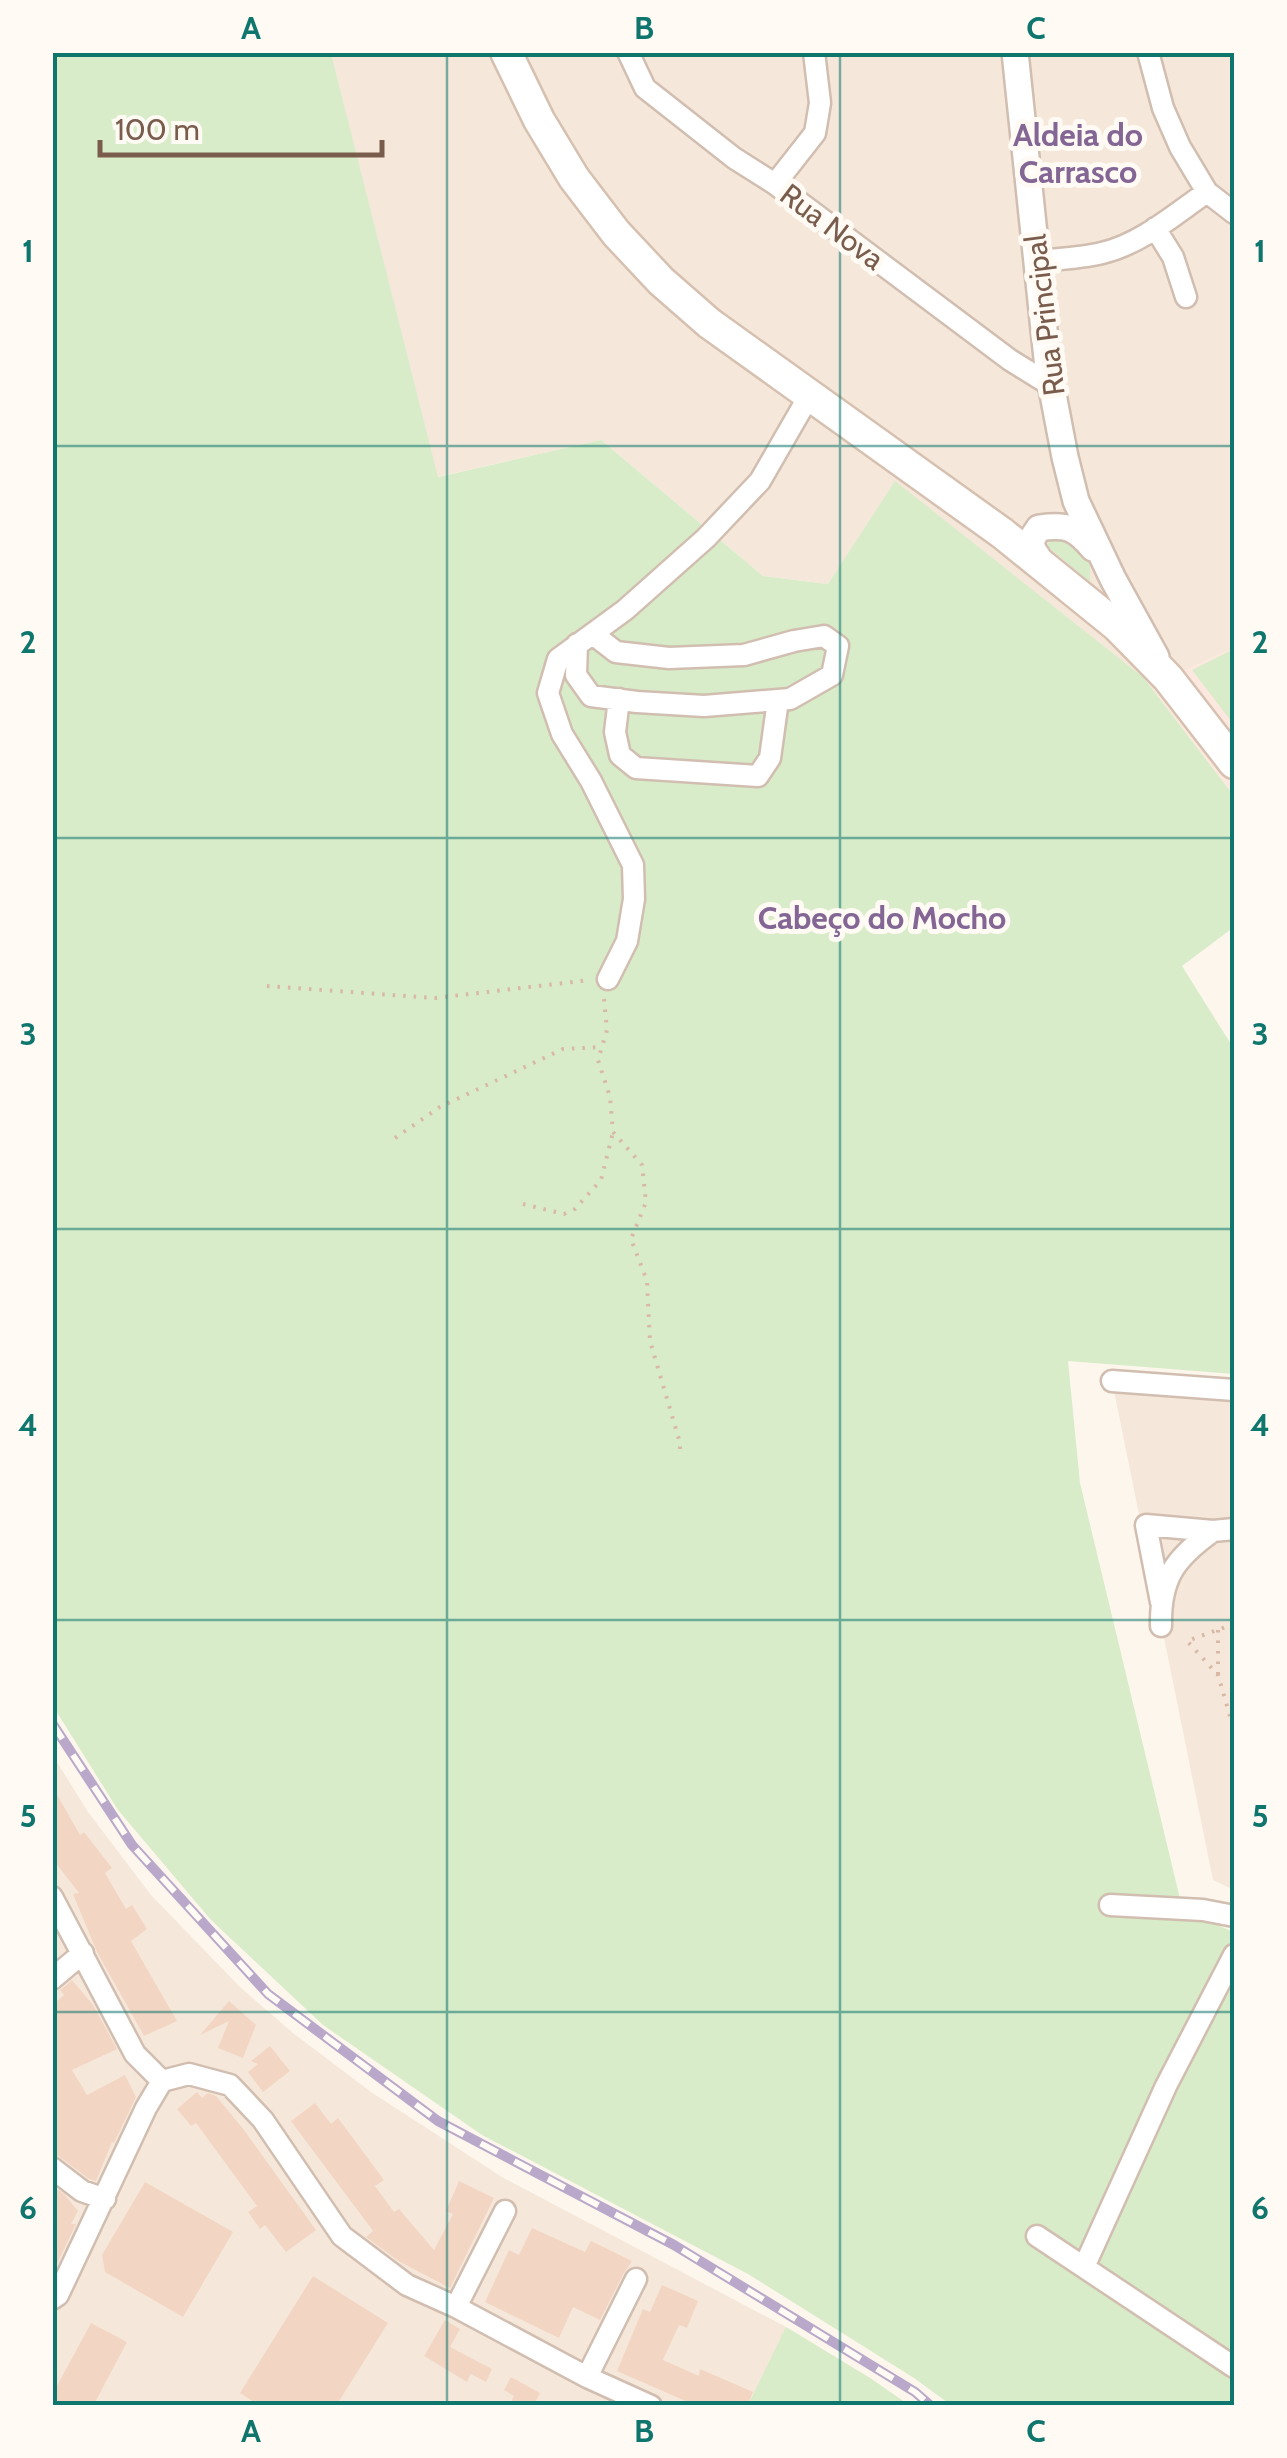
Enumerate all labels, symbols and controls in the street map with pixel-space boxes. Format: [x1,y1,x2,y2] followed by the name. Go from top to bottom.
[241,8,261,47] text: A
[634,8,654,47] text: B
[1026,8,1046,47] text: C
[100,95,382,157] scale bar
[115,111,200,148] text: 100 m
[1013,115,1143,191] district label: Aldeia do Carrasco
[773,176,892,278] street label: Rua Nova
[22,231,34,270] text: 1
[1254,231,1266,270] text: 1
[1016,232,1073,398] street label: Rua Principal
[20,622,36,661] text: 2
[1252,622,1268,661] text: 2
[758,898,1006,937] district label: Cabeço do Mocho
[19,1014,37,1053] text: 3
[1251,1014,1269,1053] text: 3
[18,1405,38,1444] text: 4
[1250,1405,1270,1444] text: 4
[19,1796,37,1835] text: 5
[1251,1796,1269,1835] text: 5
[19,2188,37,2227] text: 6
[1251,2188,1269,2227] text: 6
[241,2411,261,2450] text: A
[634,2411,654,2450] text: B
[1026,2411,1046,2450] text: C

